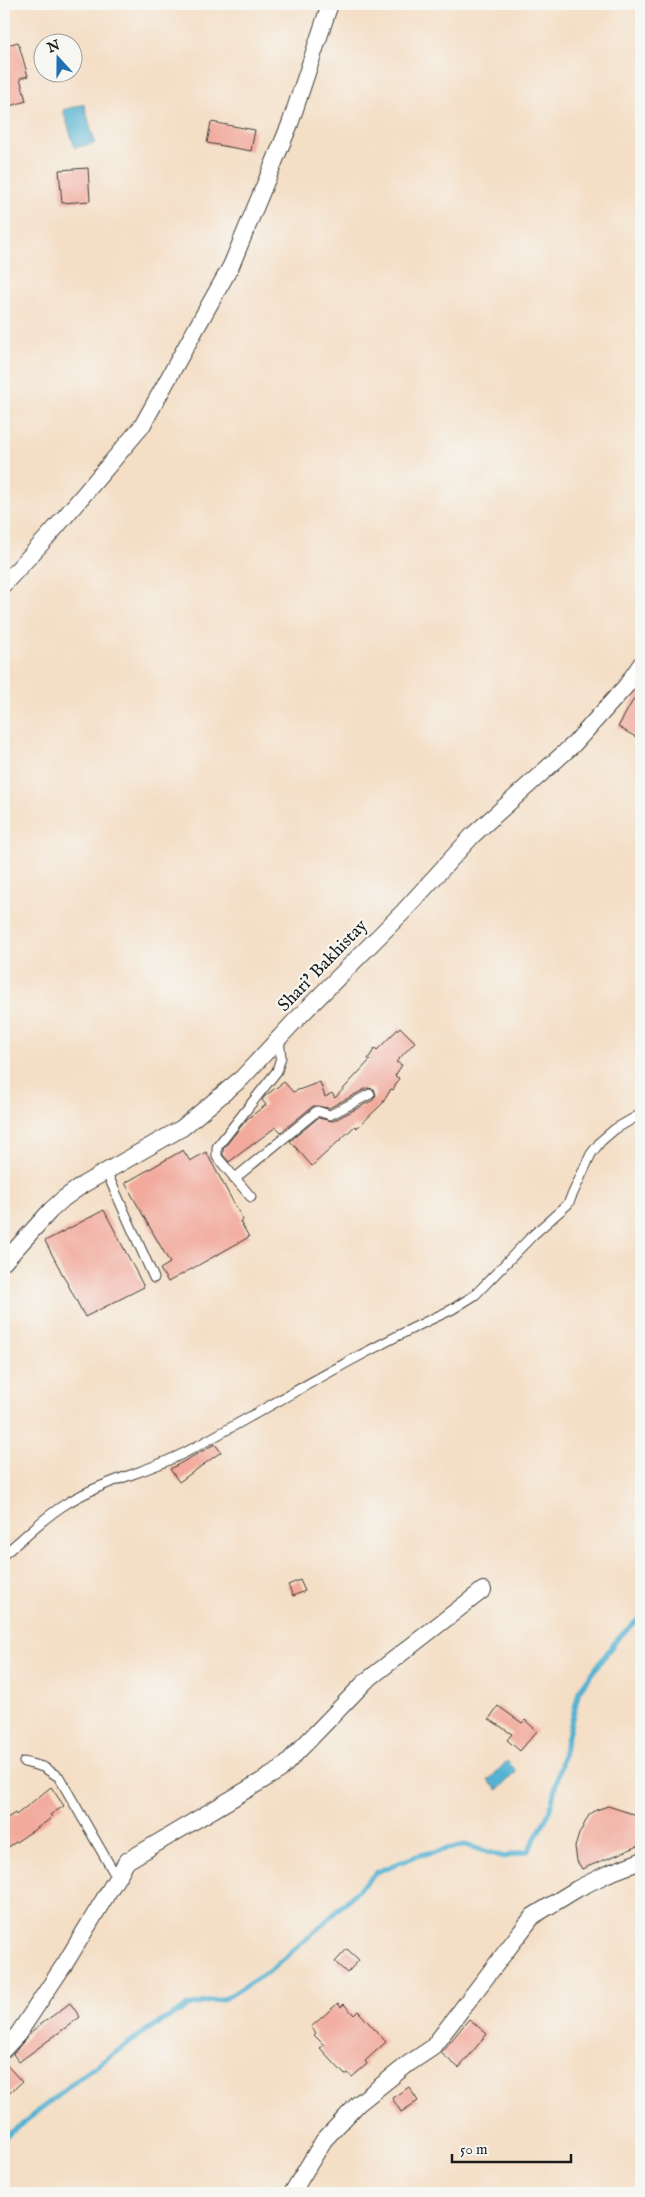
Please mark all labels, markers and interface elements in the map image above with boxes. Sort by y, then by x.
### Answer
north arrow [32,32,82,82]
text: N [44,36,63,58]
street label: Shari' Bakhistay [273,915,373,1017]
scale bar [452,2132,571,2164]
text: 50 m [460,2140,488,2159]

